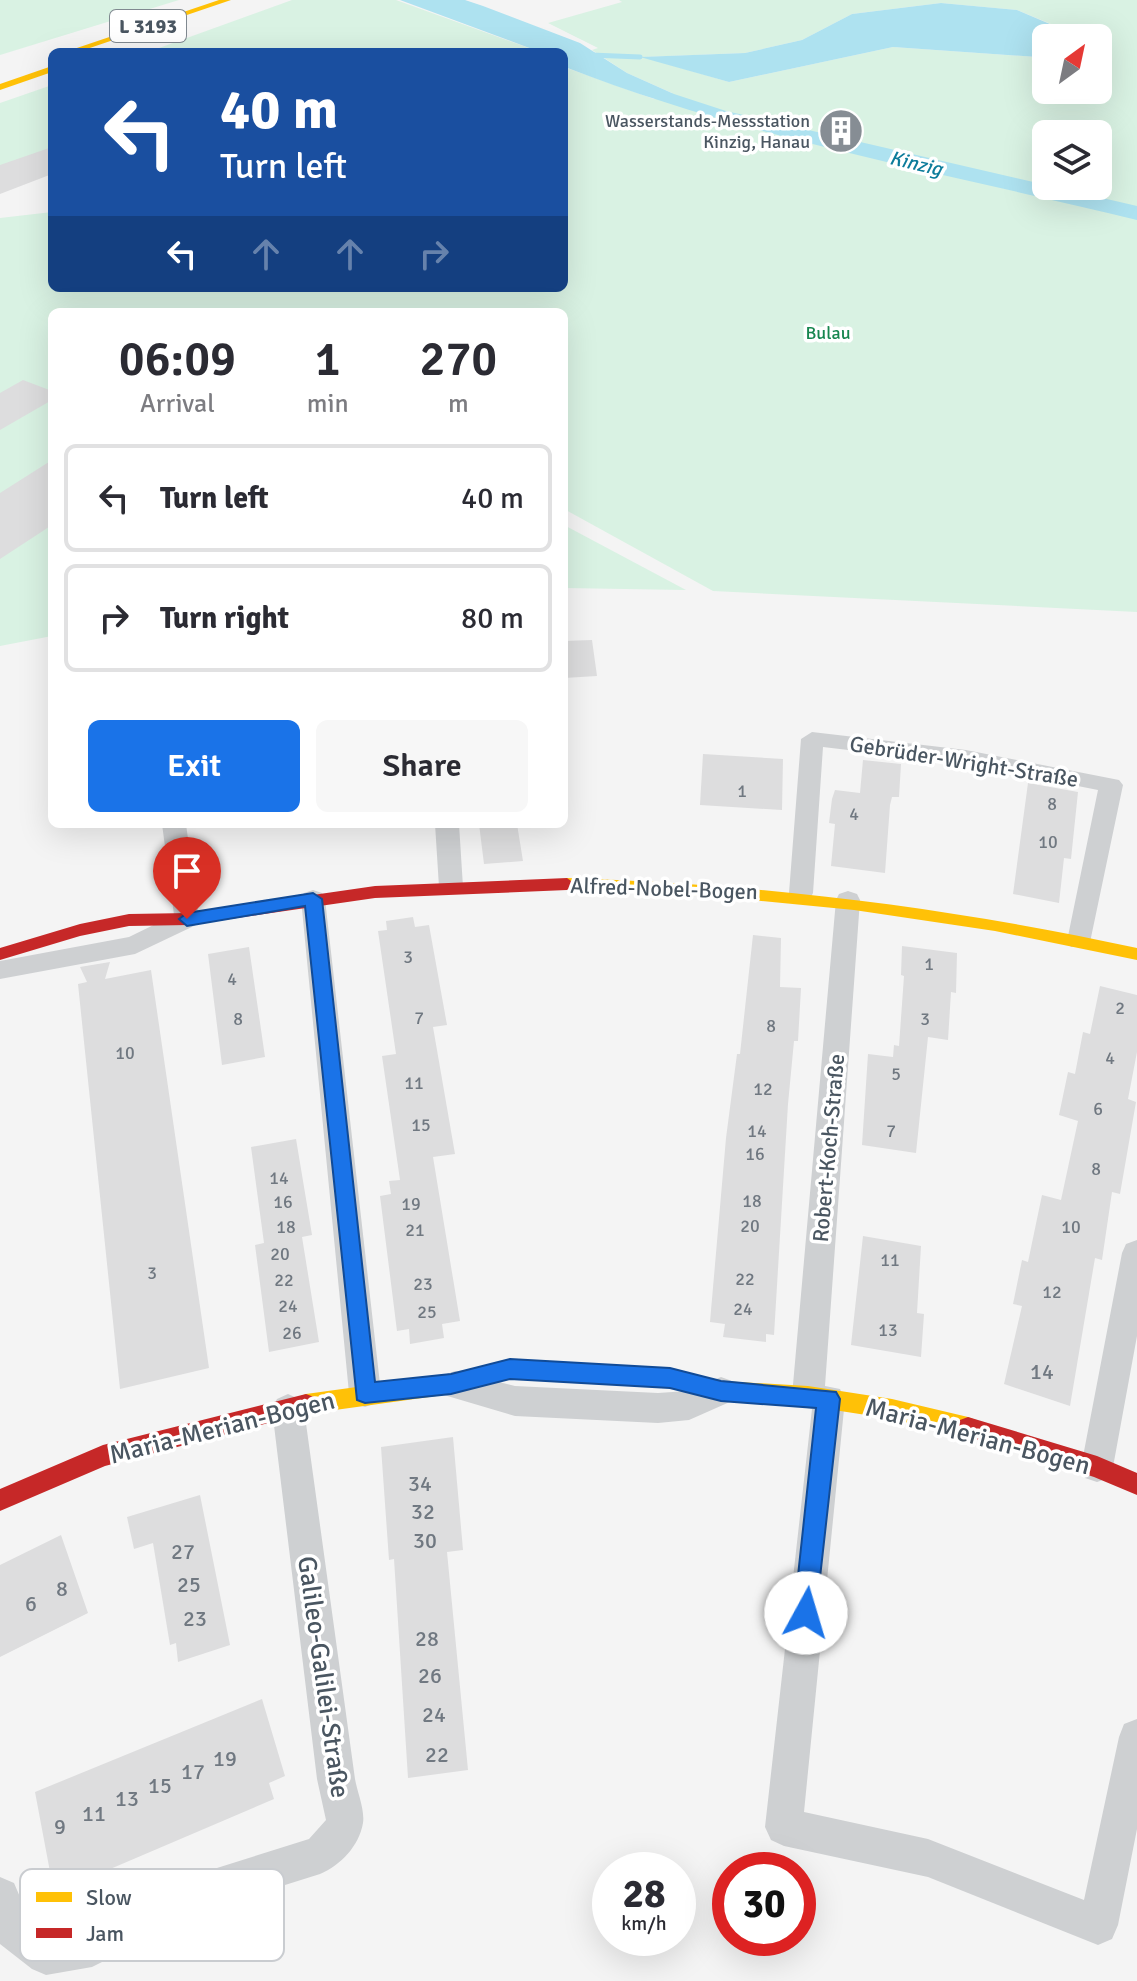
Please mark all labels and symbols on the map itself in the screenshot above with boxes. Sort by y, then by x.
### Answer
road number: L 3193 [110,10,186,42]
north arrow [1032,24,1112,104]
building icon: Wasserstands-Messstation Kinzig, Hanau [817,107,865,155]
place label: Wasserstands-Messstation Kinzig, Hanau [605,110,810,153]
water label: Kinzig [887,145,946,182]
park label: Bulau [805,322,851,344]
street label: Gebrüder-Wright-Straße [848,730,1080,793]
house number: 1 [737,780,747,802]
house number: 8 [1047,793,1057,815]
house number: 4 [849,803,859,825]
house number: 10 [1038,831,1058,853]
pin [153,837,221,919]
street label: Alfred-Nobel-Bogen [570,872,758,905]
house number: 3 [403,946,413,968]
house number: 1 [924,953,934,975]
house number: 4 [227,968,237,990]
house number: 2 [1115,997,1125,1019]
house number: 7 [414,1007,424,1029]
house number: 8 [233,1008,243,1030]
house number: 3 [920,1008,930,1030]
house number: 8 [766,1015,776,1037]
house number: 10 [115,1042,135,1064]
house number: 4 [1105,1047,1115,1069]
street label: Robert-Koch-Straße [807,1053,850,1243]
house number: 5 [891,1063,901,1085]
house number: 11 [404,1072,424,1094]
house number: 12 [753,1078,773,1100]
house number: 6 [1093,1098,1103,1120]
house number: 15 [411,1114,431,1136]
house number: 14 [747,1120,767,1142]
house number: 7 [886,1120,896,1142]
house number: 16 [745,1143,765,1165]
house number: 8 [1091,1158,1101,1180]
house number: 14 [269,1167,289,1189]
house number: 18 [742,1190,762,1212]
house number: 16 [273,1191,293,1213]
house number: 19 [401,1193,421,1215]
house number: 20 [740,1215,760,1237]
house number: 18 [276,1216,296,1238]
house number: 10 [1061,1216,1081,1238]
house number: 21 [405,1219,425,1241]
house number: 20 [270,1243,290,1265]
house number: 11 [880,1249,900,1271]
house number: 3 [147,1262,157,1284]
house number: 22 [735,1268,755,1290]
house number: 22 [274,1269,294,1291]
house number: 23 [413,1273,433,1295]
house number: 12 [1042,1281,1062,1303]
house number: 24 [278,1295,298,1317]
house number: 24 [733,1298,753,1320]
house number: 25 [417,1301,437,1323]
house number: 13 [878,1319,898,1341]
house number: 26 [282,1322,302,1344]
house number: 14 [1030,1358,1054,1385]
street label: Maria-Merian-Bogen [106,1384,338,1471]
street label: Maria-Merian-Bogen [862,1392,1094,1482]
house number: 34 [408,1470,432,1497]
house number: 32 [411,1498,435,1525]
house number: 30 [413,1527,437,1554]
house number: 27 [171,1538,195,1565]
street label: Galileo-Galilei-Straße [290,1554,356,1800]
house number: 25 [177,1571,201,1598]
position arrow [764,1571,848,1655]
house number: 8 [56,1575,68,1602]
house number: 6 [25,1590,37,1617]
house number: 23 [183,1605,207,1632]
house number: 28 [415,1625,439,1652]
house number: 26 [418,1662,442,1689]
house number: 24 [422,1701,446,1728]
house number: 22 [425,1741,449,1768]
house number: 19 [213,1745,237,1772]
house number: 17 [181,1758,205,1785]
house number: 15 [148,1772,172,1799]
house number: 13 [115,1785,139,1812]
house number: 11 [82,1800,106,1827]
house number: 9 [54,1813,66,1840]
speed limit sign: 30 [712,1852,816,1956]
legend [20,1869,284,1961]
text: Slow [86,1884,132,1911]
text: Jam [86,1920,124,1947]

